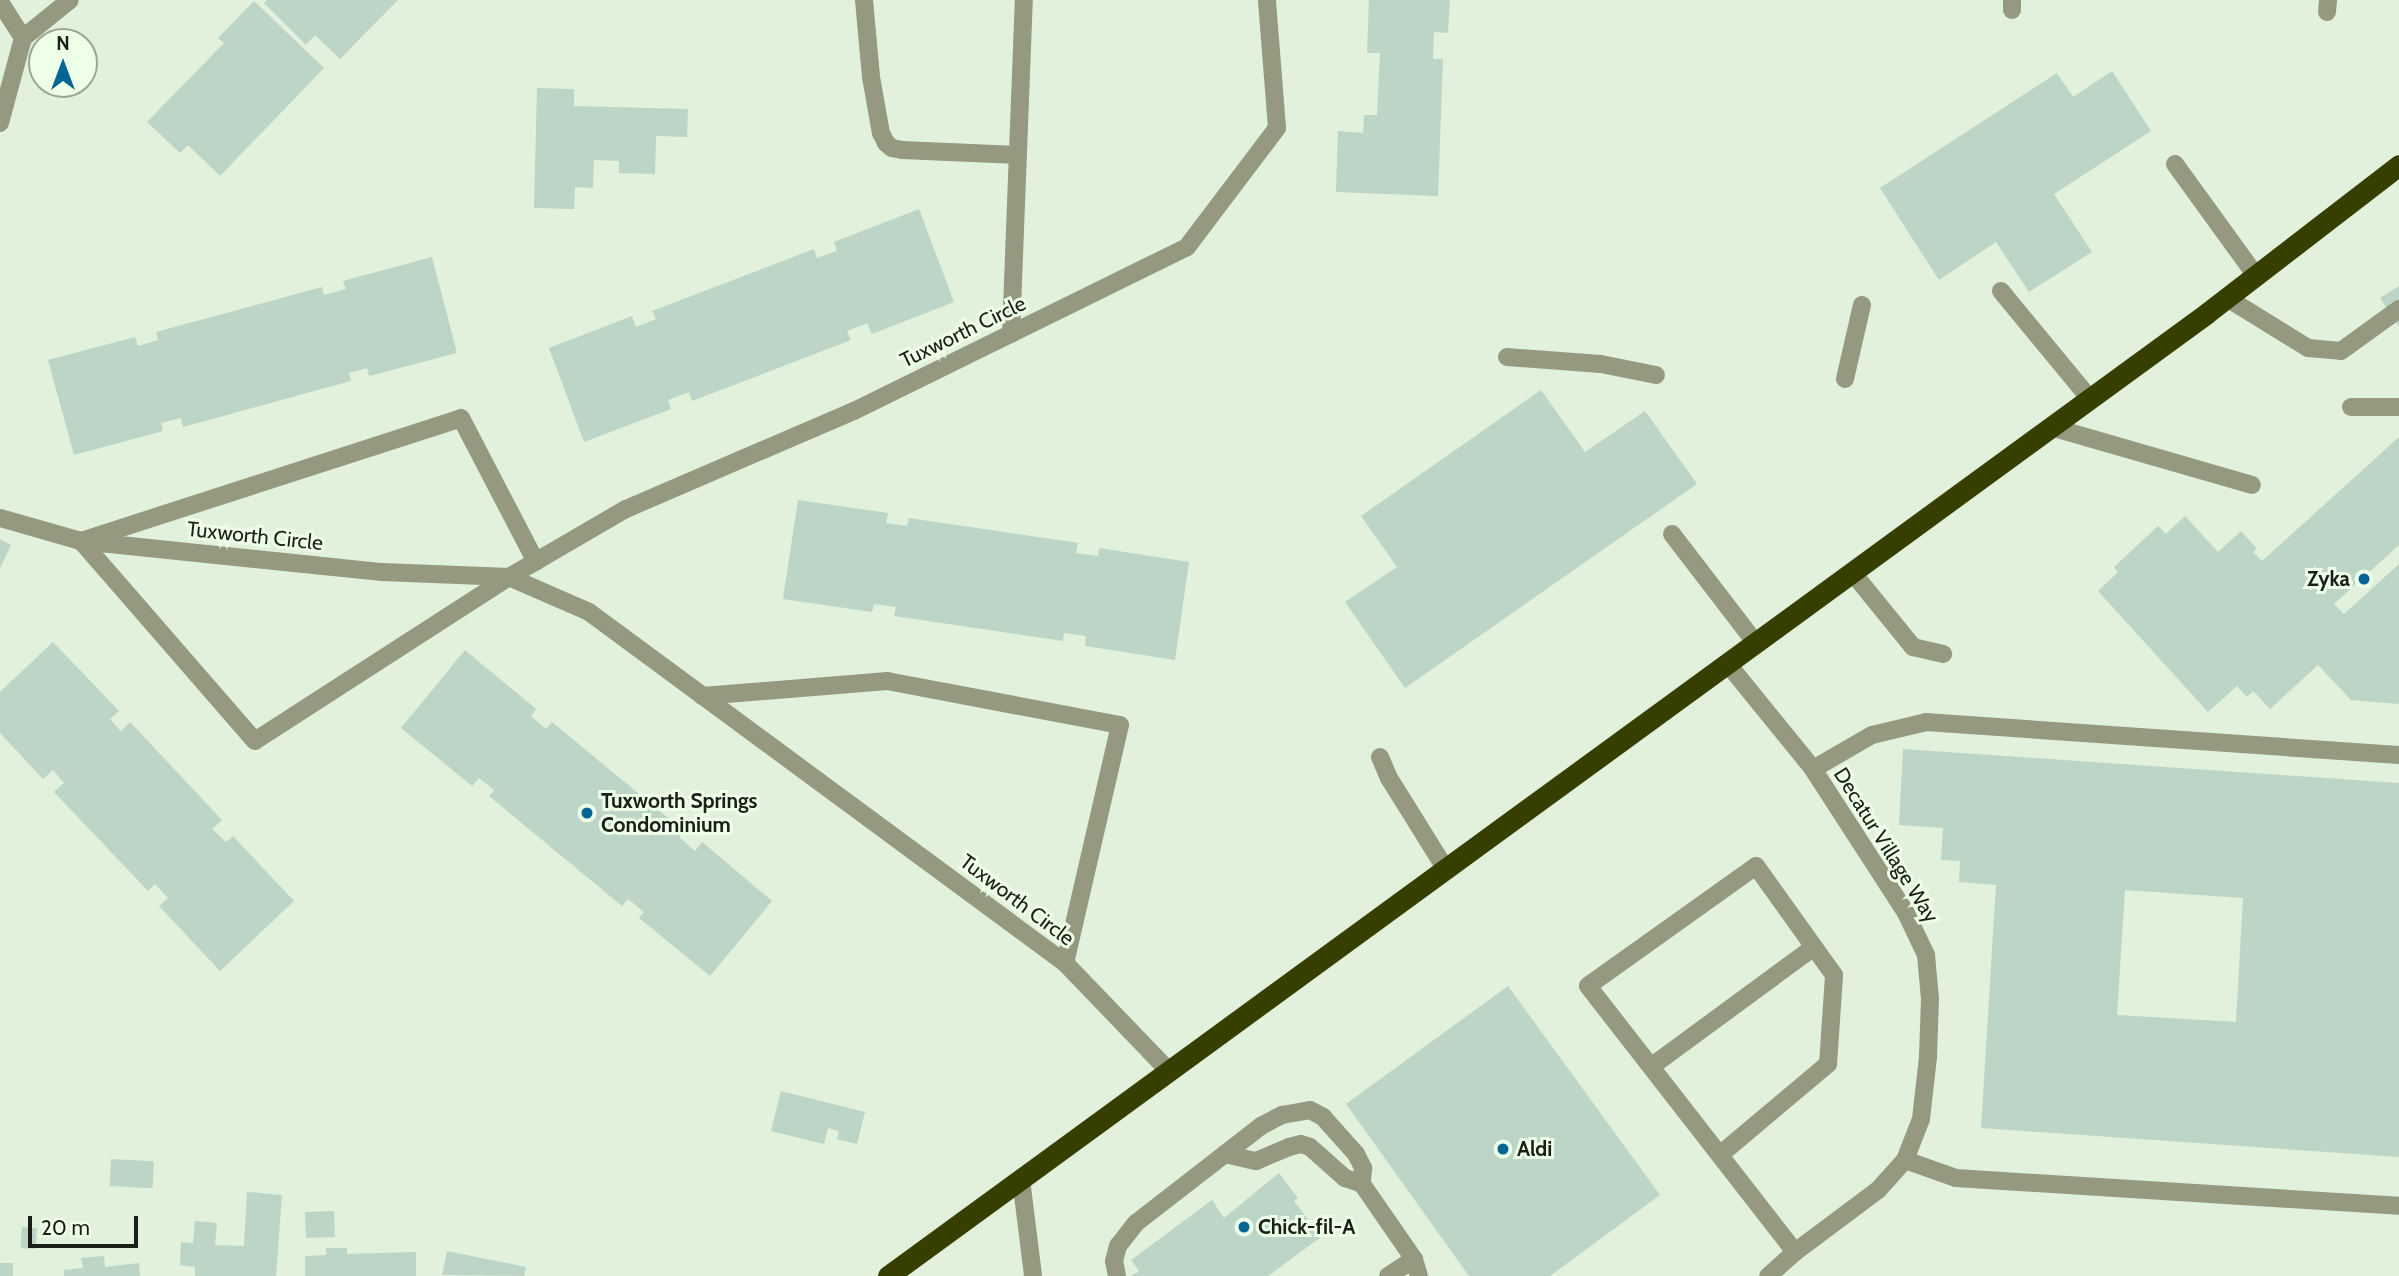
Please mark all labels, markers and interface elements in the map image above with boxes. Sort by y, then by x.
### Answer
north arrow [28,28,98,98]
text: N [56,32,70,55]
street label: Tuxworth Circle [896,291,1030,373]
street label: Tuxworth Circle [186,516,324,556]
place label: Zyka [2307,566,2350,592]
marker: Zyka [2356,571,2372,587]
street label: Decatur Village Way [1828,763,1944,927]
place label: Tuxworth Springs Condominium [601,788,757,838]
marker: Tuxworth Springs Condominium [579,805,595,821]
street label: Tuxworth Circle [955,849,1079,951]
place label: Aldi [1517,1136,1552,1162]
marker: Aldi [1495,1141,1511,1157]
scale bar [32,1202,142,1246]
place label: Chick-fil-A [1258,1214,1355,1240]
text: 20 m [41,1215,90,1240]
marker: Chick-fil-A [1236,1219,1252,1235]

